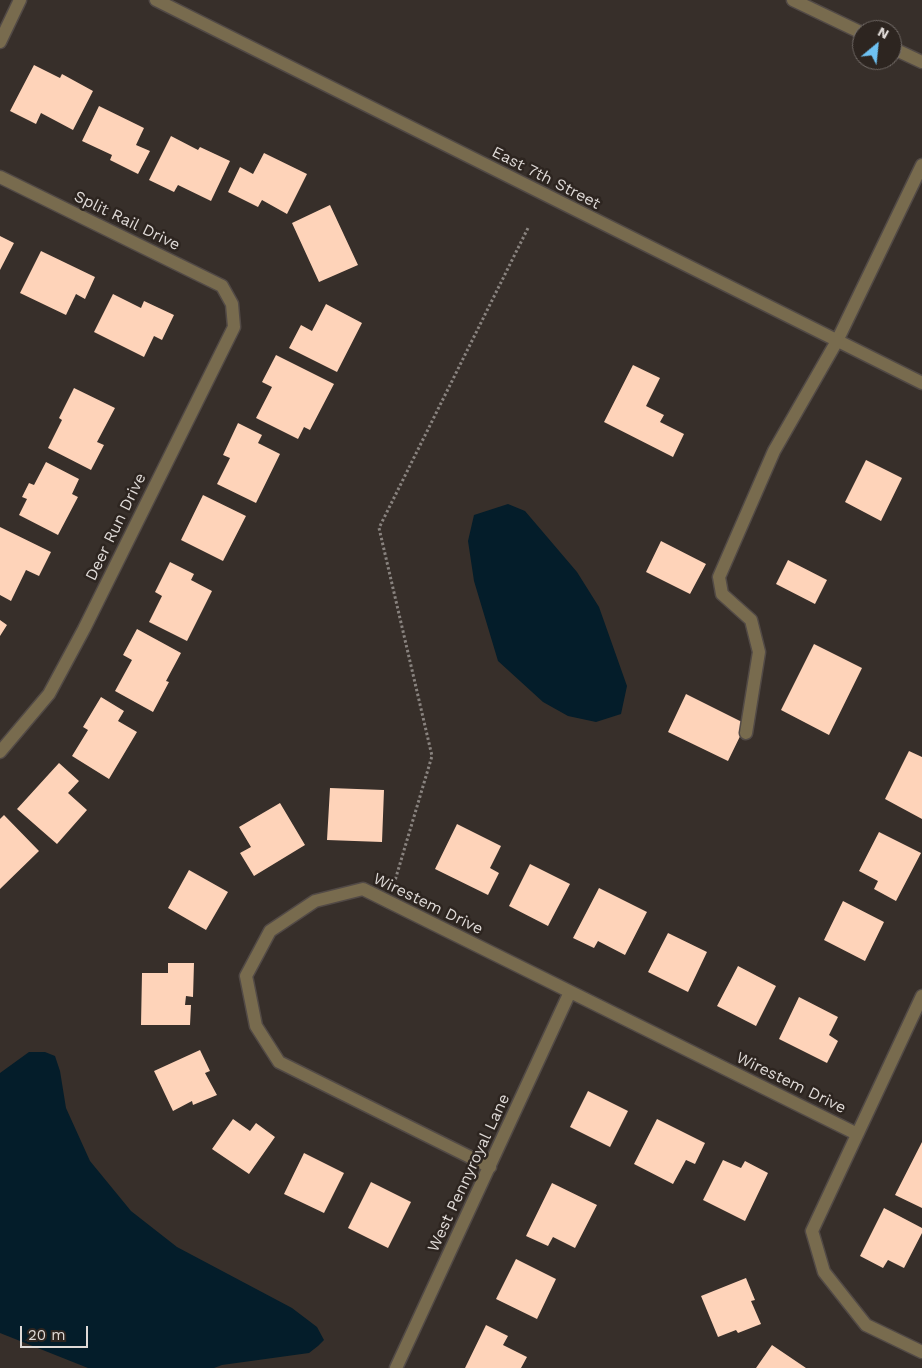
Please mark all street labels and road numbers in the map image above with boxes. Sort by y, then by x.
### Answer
street label: East 7th Street [489,142,603,214]
street label: Split Rail Drive [71,187,183,255]
street label: Deer Run Drive [82,470,150,584]
street label: Wirestem Drive [370,869,486,939]
street label: Wirestem Drive [733,1048,849,1118]
street label: West Pennyroyal Lane [424,1091,514,1255]

